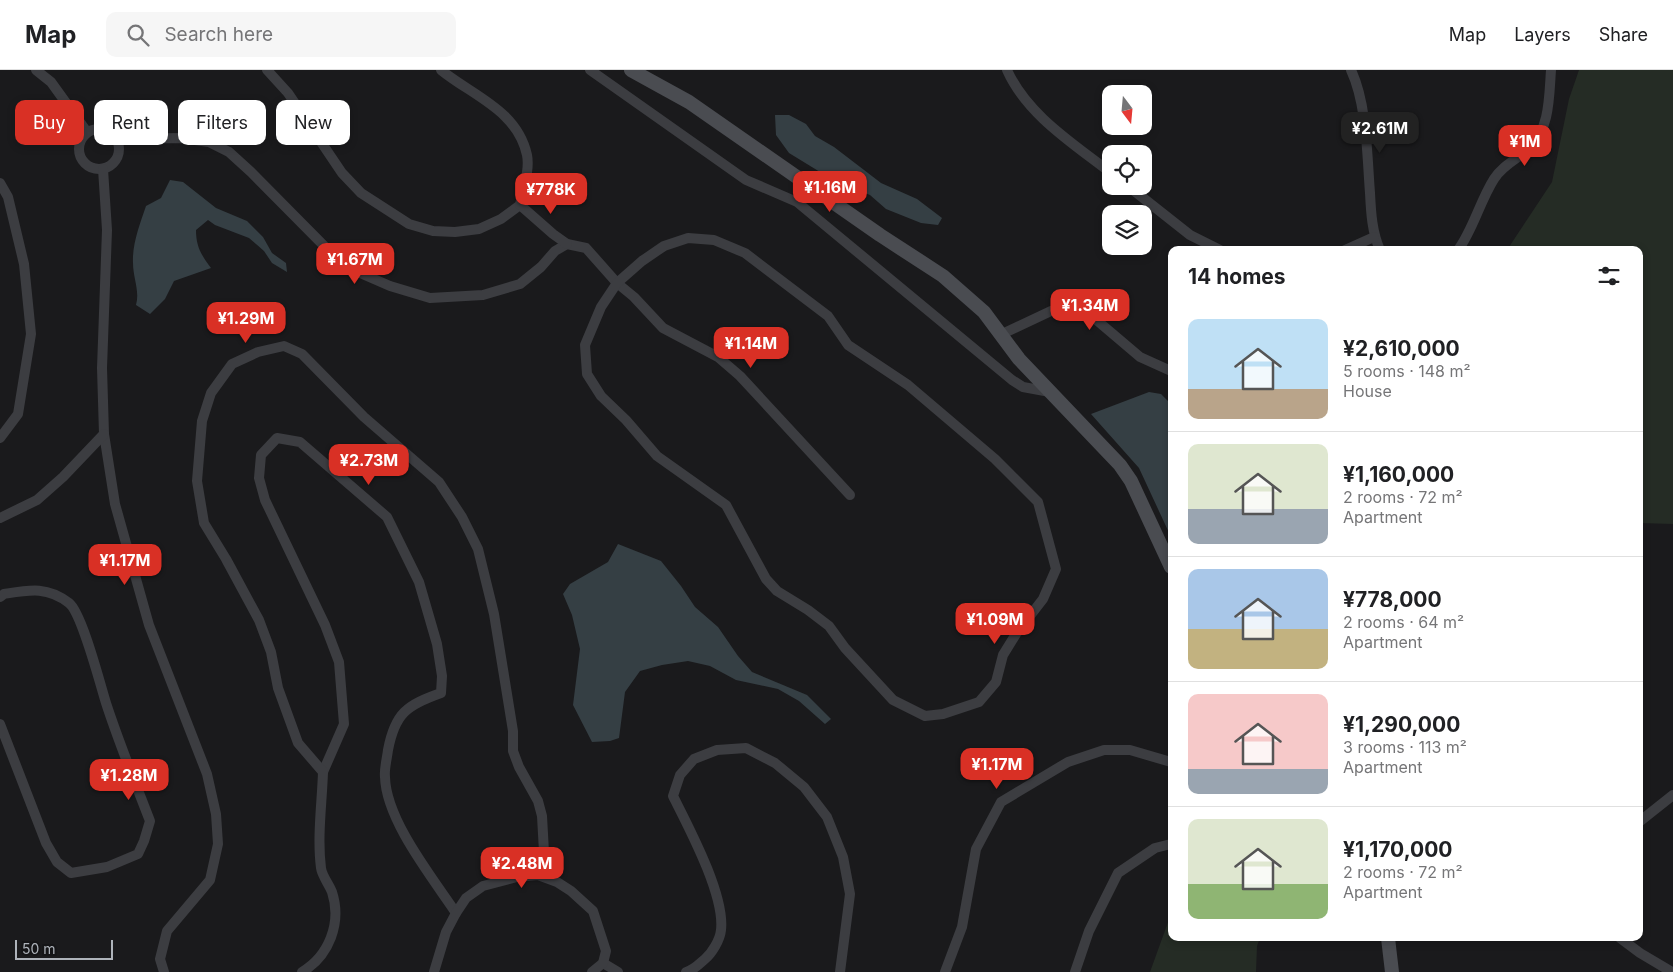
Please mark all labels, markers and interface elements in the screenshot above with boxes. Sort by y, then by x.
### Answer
search box [106,12,456,57]
text: Map [25,20,76,49]
icon: search [124,21,152,49]
text: Search here [164,23,273,46]
text: Map [1449,24,1486,45]
text: Layers [1514,24,1571,45]
text: Share [1599,24,1648,45]
north arrow [1102,85,1152,135]
map controls [1102,85,1152,255]
chip: Buy [15,100,84,145]
chip: Rent [94,100,168,145]
chip: Filters [178,100,266,145]
chip: New [276,100,350,145]
pin: ¥2.61M [1339,112,1421,154]
text: ¥2.61M [1352,118,1408,138]
pin: ¥1M [1501,124,1549,167]
text: ¥1M [1510,131,1540,151]
button: locate [1102,145,1152,195]
pin: ¥1.16M [789,170,871,213]
pin: ¥778K [516,172,586,215]
text: ¥1.16M [804,177,856,197]
text: ¥778K [526,179,576,199]
button: layers [1102,205,1152,255]
pin: ¥1.67M [314,242,396,285]
text: ¥1.67M [327,249,383,269]
icon: filters [1595,262,1623,290]
text: 14 homes [1188,264,1286,289]
pin: ¥1.34M [1049,288,1131,331]
text: ¥1.34M [1061,295,1119,315]
pin: ¥1.29M [205,302,287,344]
text: ¥1.29M [218,308,274,328]
pin: ¥1.14M [710,326,792,369]
text: ¥1.14M [725,333,777,353]
text: ¥2,610,000 [1343,336,1460,361]
icon: home [1228,339,1288,399]
text: 5 rooms · 148 m² [1343,361,1471,381]
text: House [1343,381,1392,401]
pin: ¥2.73M [328,444,410,486]
text: ¥2.73M [340,450,398,470]
text: ¥1,160,000 [1343,462,1454,487]
icon: home [1228,464,1288,524]
text: 2 rooms · 72 m² [1343,487,1463,507]
text: Apartment [1343,507,1423,527]
pin: ¥1.17M [84,544,166,586]
text: ¥1.17M [99,550,151,570]
text: ¥778,000 [1343,587,1442,612]
icon: home [1228,589,1288,649]
pin: ¥1.09M [954,602,1036,645]
text: ¥1.09M [967,609,1023,629]
text: 2 rooms · 64 m² [1343,612,1464,632]
text: Apartment [1343,632,1423,652]
text: ¥1,290,000 [1343,712,1460,737]
icon: home [1228,714,1288,774]
text: 3 rooms · 113 m² [1343,737,1467,757]
pin: ¥1.17M [956,748,1038,790]
text: ¥1.17M [971,754,1023,774]
text: Apartment [1343,757,1423,777]
pin: ¥1.28M [88,758,170,801]
text: ¥1.28M [101,765,157,785]
text: ¥1,170,000 [1343,837,1453,862]
icon: home [1228,839,1288,899]
pin: ¥2.48M [481,846,563,889]
text: ¥2.48M [492,853,552,873]
text: 2 rooms · 72 m² [1343,862,1463,882]
text: Apartment [1343,882,1423,902]
scale bar [15,937,112,960]
text: 50 m [22,940,56,957]

